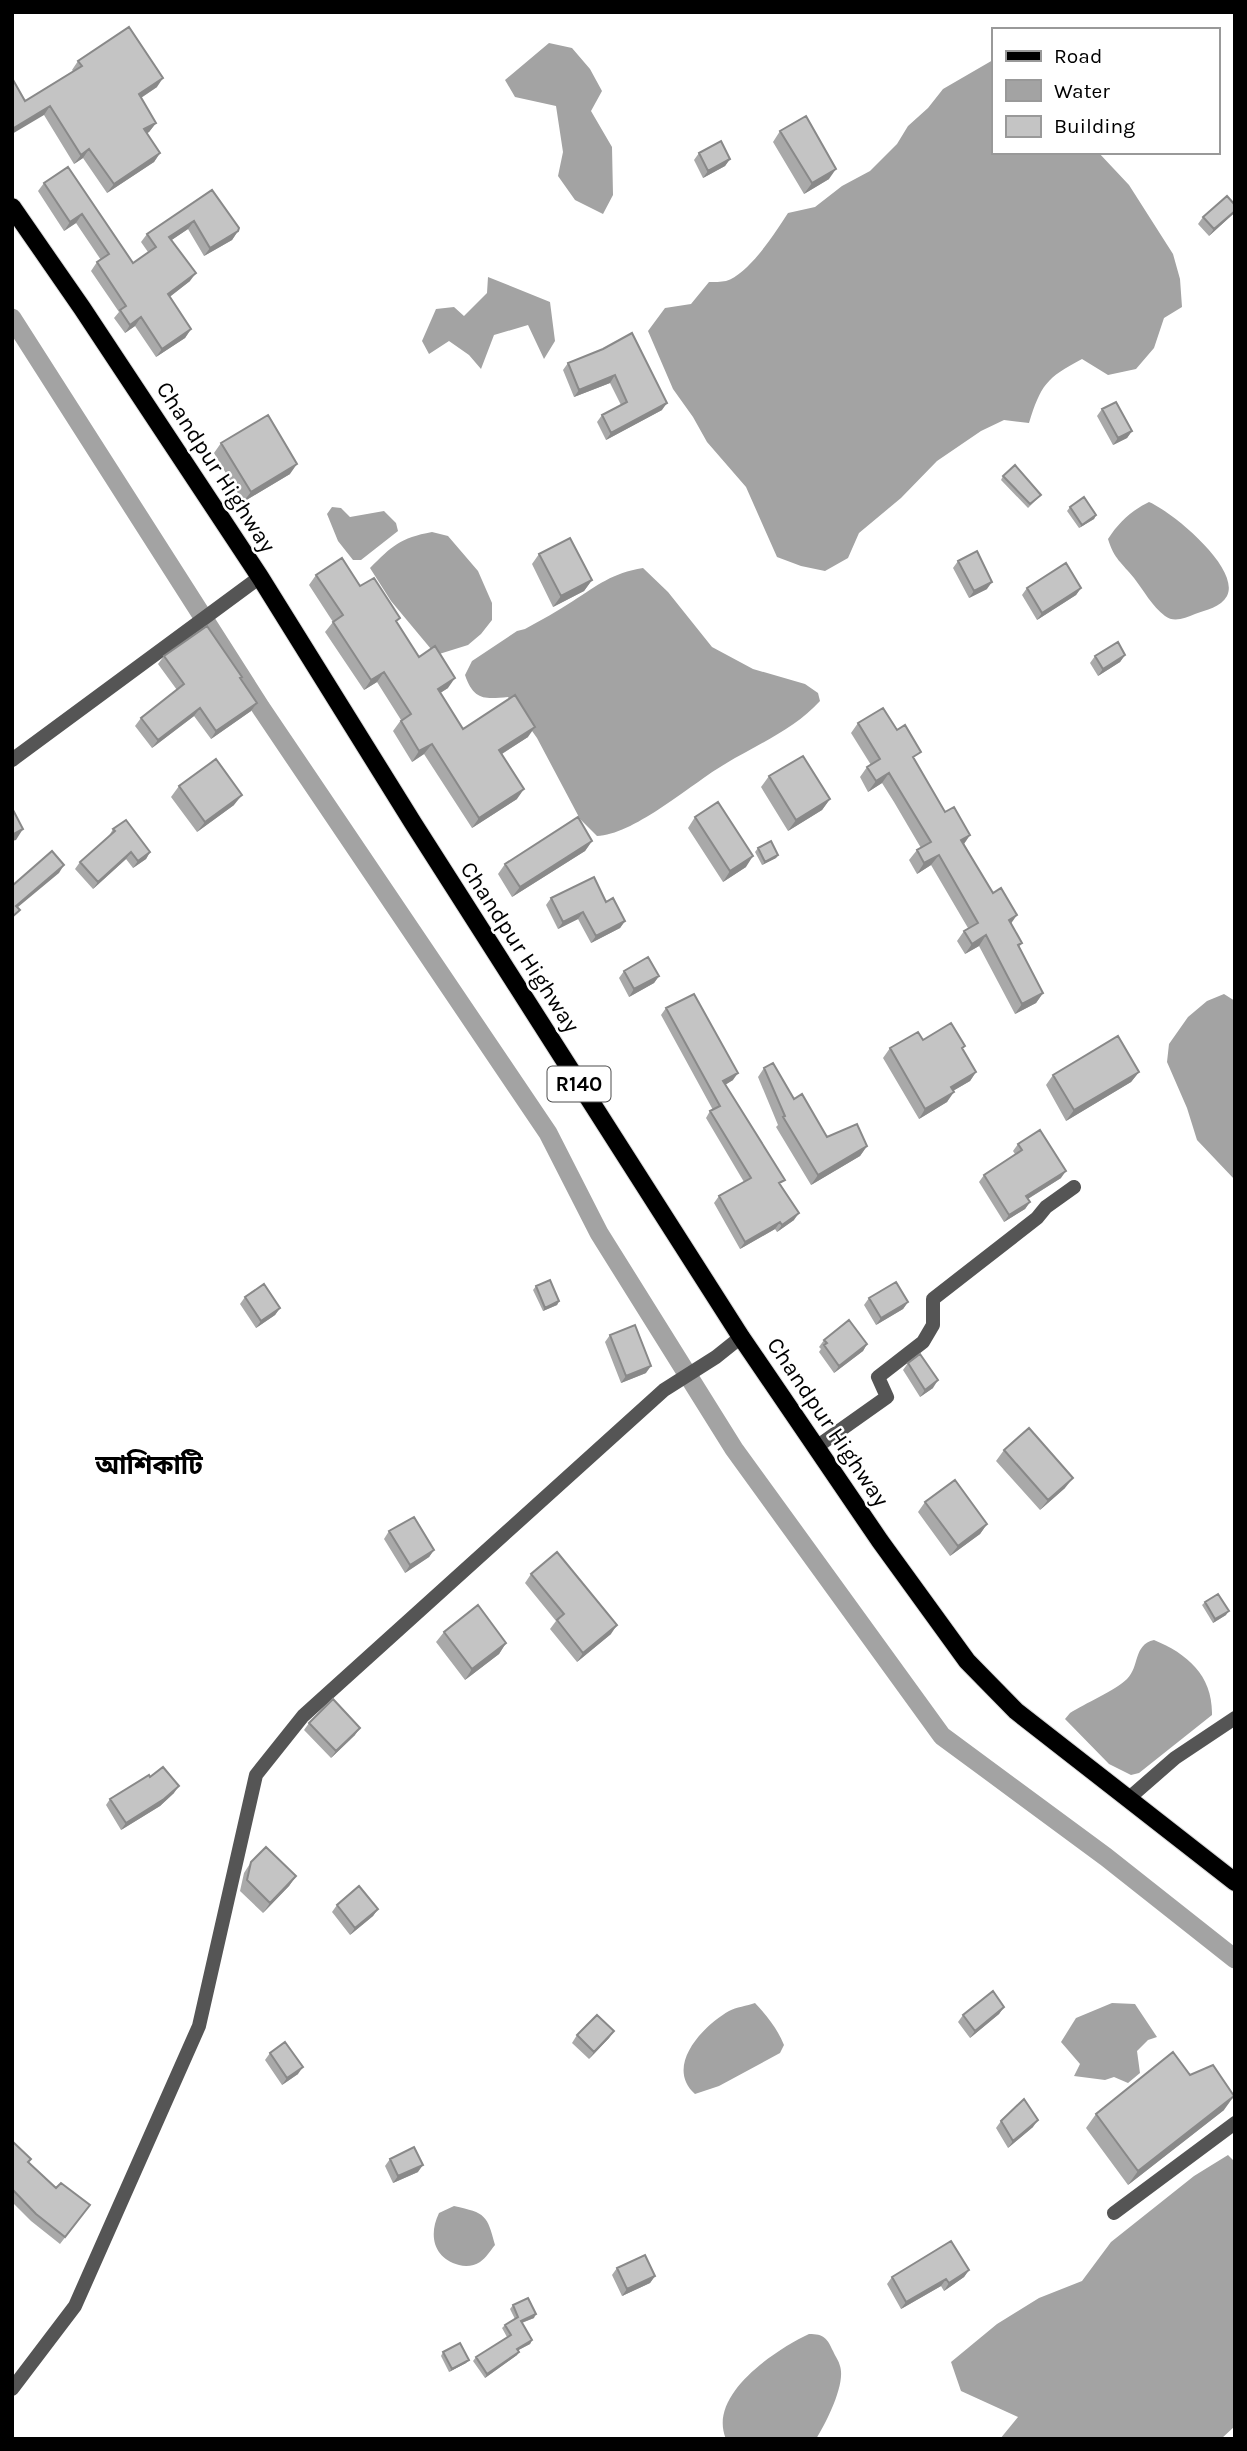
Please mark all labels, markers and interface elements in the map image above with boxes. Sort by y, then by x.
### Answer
legend [992,28,1219,154]
text: Road [1054,44,1102,68]
text: Water [1054,79,1110,103]
text: Building [1054,114,1135,138]
street label: Chandpur Highway [151,376,282,558]
street label: Chandpur Highway [455,856,586,1038]
road number: R140 [548,1066,610,1102]
street label: Chandpur Highway [761,1332,895,1512]
district label: আশিকাটি [94,1449,203,1481]

